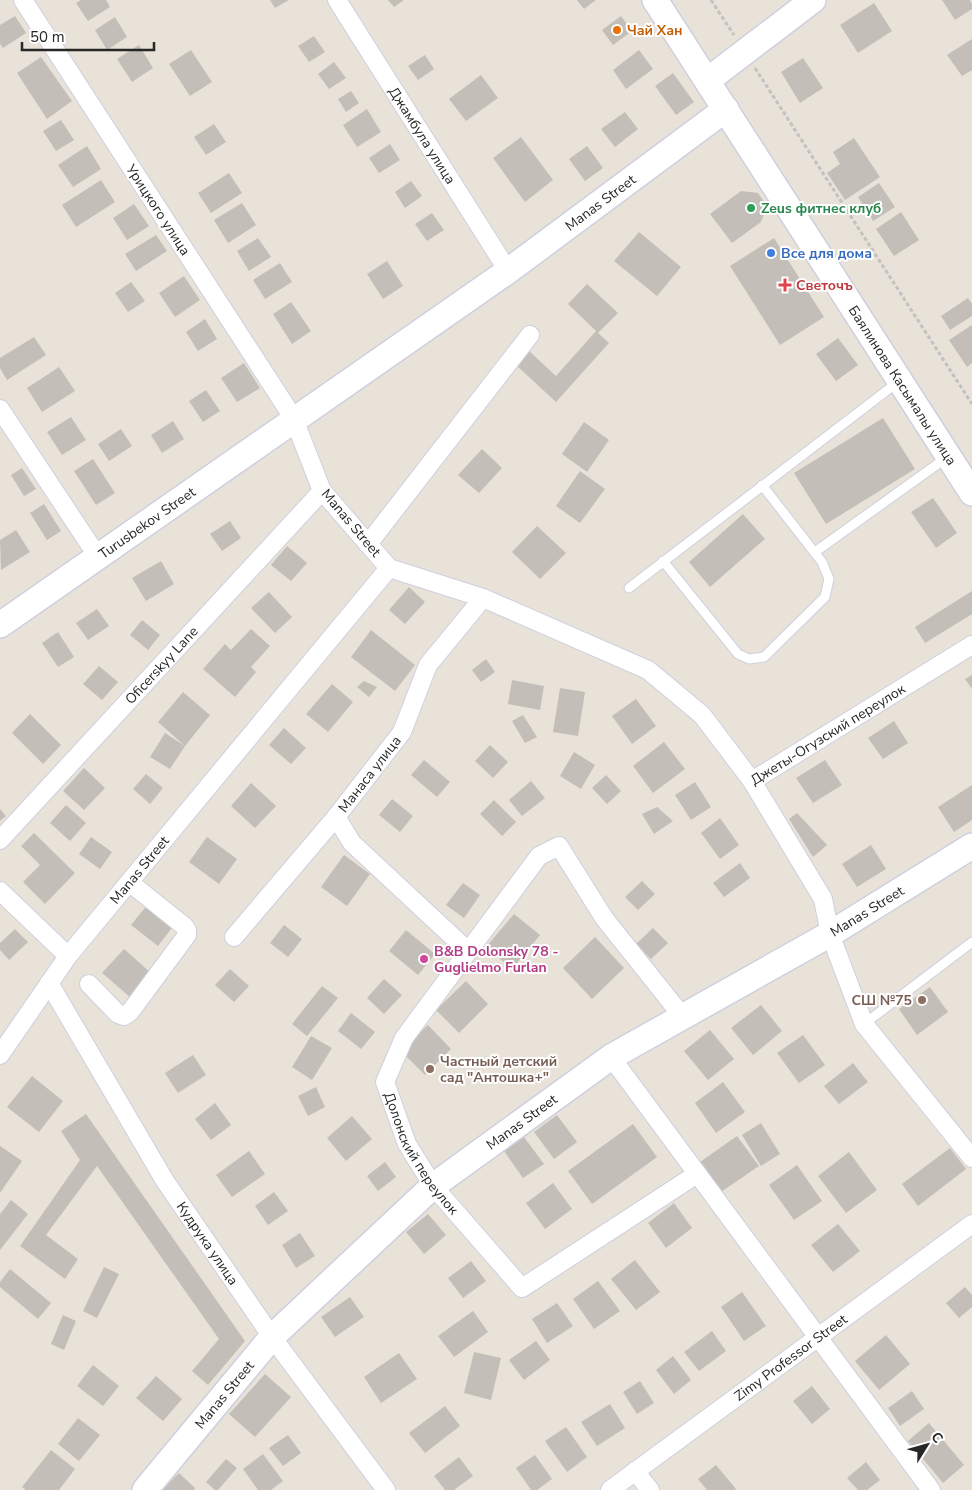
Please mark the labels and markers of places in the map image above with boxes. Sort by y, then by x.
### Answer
place label: Чай Хан [627,21,683,40]
marker: Чай Хан [611,24,623,36]
place label: Zeus фитнес клуб [761,199,881,218]
marker: Zeus фитнес клуб [745,202,757,214]
place label: Все для дома [781,244,872,263]
marker: Все для дома [765,247,777,259]
place label: Светочъ [796,276,853,295]
marker: Светочъ [778,278,792,292]
place label: B&B Dolonsky 78 - Guglielmo Furlan [434,942,558,977]
marker: B&B Dolonsky 78 - Guglielmo Furlan [418,953,430,965]
place label: СШ №75 [851,991,912,1010]
marker: СШ №75 [916,994,928,1006]
place label: Частный детский сад "Антошка+" [440,1052,557,1087]
marker: Частный детский сад "Антошка+" [424,1063,436,1075]

